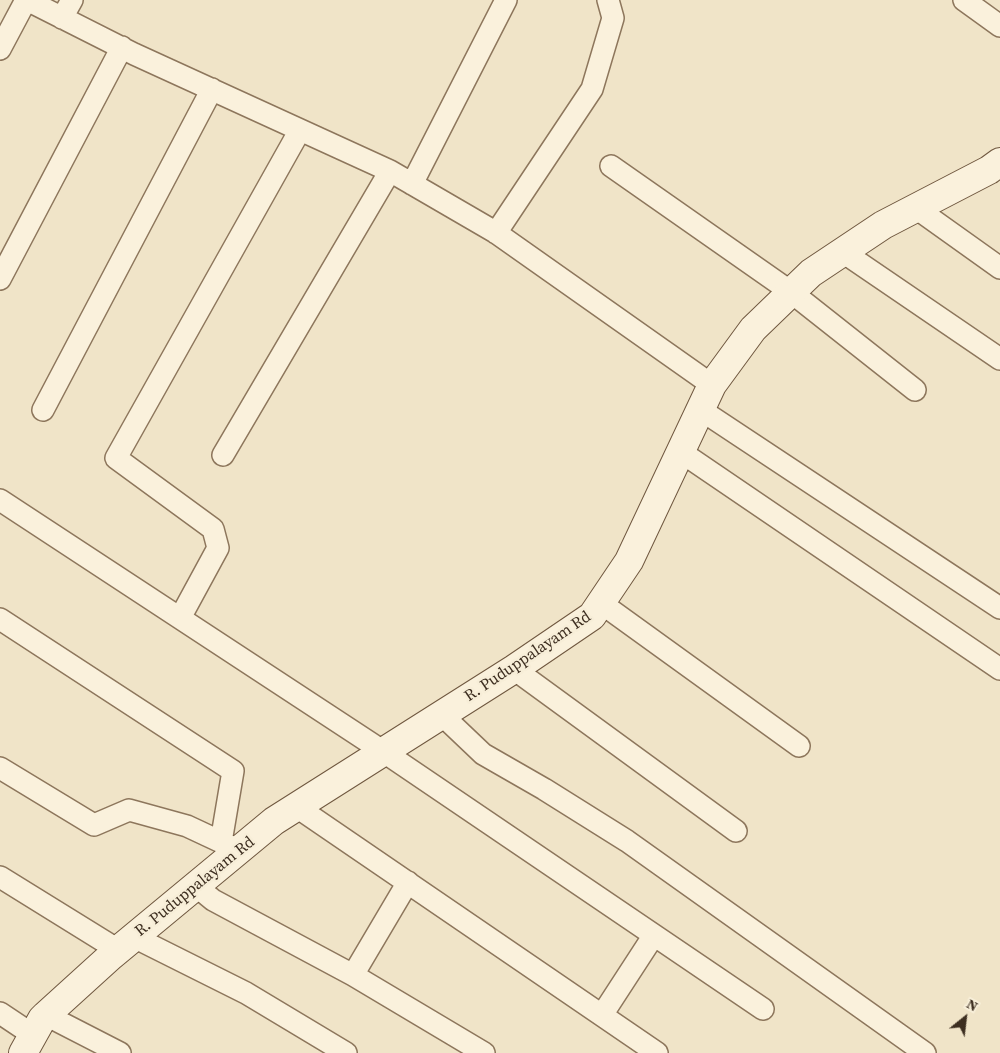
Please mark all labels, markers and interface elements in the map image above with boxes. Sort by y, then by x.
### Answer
street label: R. Puduppalayam Rd [461,608,595,706]
street label: R. Puduppalayam Rd [131,833,259,941]
north arrow [940,993,990,1043]
text: N [963,994,982,1016]

